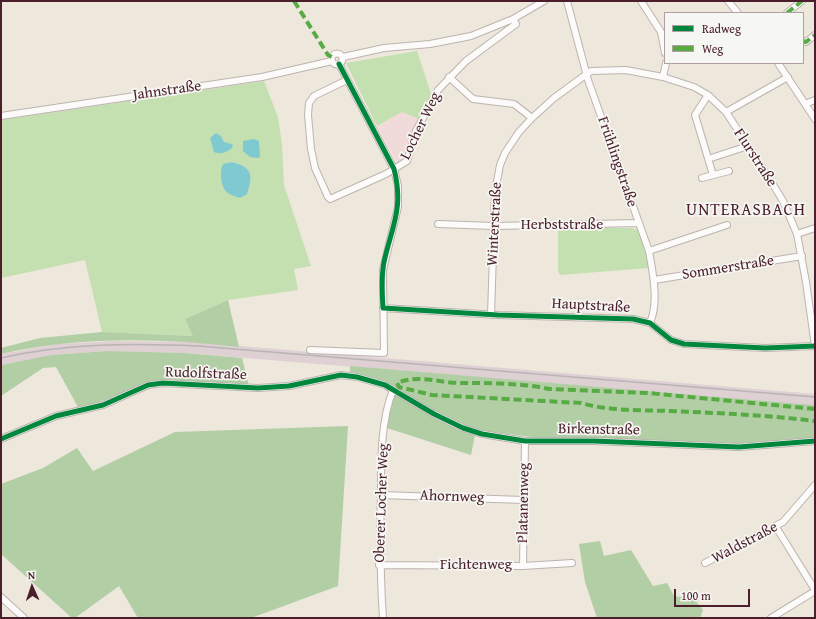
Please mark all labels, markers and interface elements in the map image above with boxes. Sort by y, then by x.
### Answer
legend [664,12,804,64]
text: Radweg [702,20,741,37]
text: Weg [702,40,723,57]
street label: Jahnstraße [132,77,202,105]
street label: Locher Weg [397,89,445,163]
street label: Frühlingstraße [593,114,641,210]
street label: Flurstraße [729,125,781,191]
street label: Winterstraße [484,182,506,266]
district label: UNTERASBACH [686,201,806,221]
street label: Herbststraße [521,216,603,234]
street label: Sommerstraße [681,252,775,284]
street label: Hauptstraße [551,295,631,317]
street label: Rudolfstraße [165,364,247,384]
street label: Birkenstraße [558,420,640,440]
street label: Oberer Locher Weg [371,443,393,563]
street label: Platanenweg [514,463,534,543]
street label: Ahornweg [419,487,485,507]
street label: Waldstraße [709,518,781,568]
street label: Fichtenweg [440,556,512,574]
north arrow [12,567,52,607]
text: N [27,567,35,583]
scale bar [676,581,752,607]
text: 100 m [681,587,711,604]

